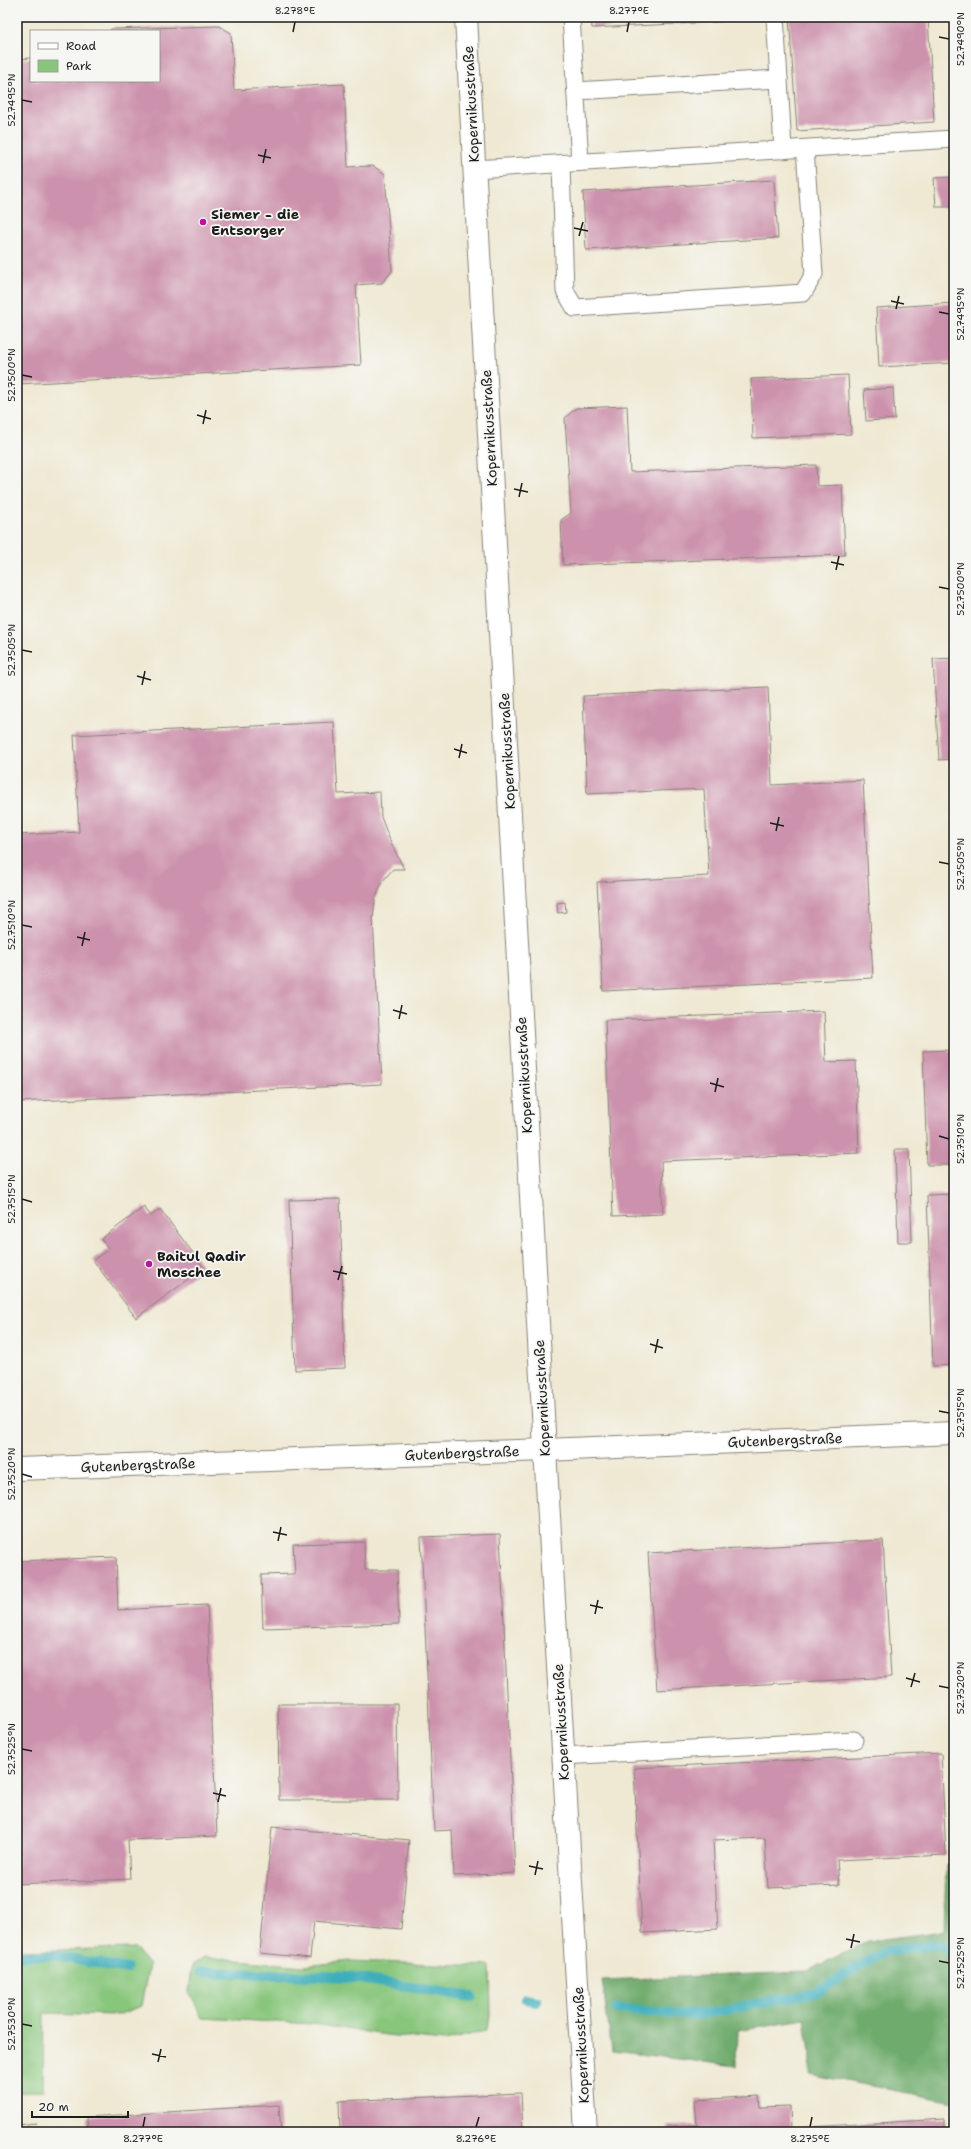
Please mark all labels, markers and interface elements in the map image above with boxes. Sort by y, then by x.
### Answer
text: 8.278°E [275,4,315,17]
text: 8.277°E [609,4,649,17]
text: 52.7490°N [954,12,967,66]
legend [30,30,160,82]
text: Road [66,38,97,54]
street label: Kopernikusstraße [459,45,483,163]
text: Park [66,58,92,74]
text: 52.7495°N [5,74,18,126]
place label: Siemer - die Entsorger [211,205,299,239]
marker: Siemer - die Entsorger [198,217,208,227]
text: 52.7495°N [954,288,967,340]
text: 52.7500°N [5,348,18,402]
street label: Kopernikusstraße [477,369,501,487]
text: 52.7500°N [954,562,967,616]
text: 52.7505°N [5,624,18,676]
street label: Kopernikusstraße [495,692,519,810]
text: 52.7505°N [954,838,967,890]
text: 52.7510°N [5,900,18,950]
street label: Kopernikusstraße [512,1016,536,1134]
text: 52.7510°N [954,1114,967,1164]
text: 52.7515°N [5,1174,18,1224]
place label: Baitul Qadir Moschee [157,1247,247,1281]
marker: Baitul Qadir Moschee [144,1259,154,1269]
street label: Kopernikusstraße [530,1339,554,1457]
text: 52.7515°N [954,1388,967,1438]
street label: Gutenbergstraße [727,1429,843,1451]
street label: Gutenbergstraße [404,1442,520,1464]
text: 52.7520°N [5,1448,18,1500]
street label: Gutenbergstraße [80,1454,196,1476]
text: 52.7520°N [954,1662,967,1714]
street label: Kopernikusstraße [549,1663,573,1781]
text: 52.7525°N [5,1723,18,1775]
text: 52.7525°N [954,1937,967,1989]
street label: Kopernikusstraße [569,1986,593,2104]
text: 52.7530°N [5,1998,18,2050]
scale bar [32,2093,128,2119]
text: 20 m [38,2099,69,2115]
text: 8.277°E [123,2132,163,2145]
text: 8.276°E [456,2132,496,2145]
text: 8.275°E [790,2132,830,2145]

